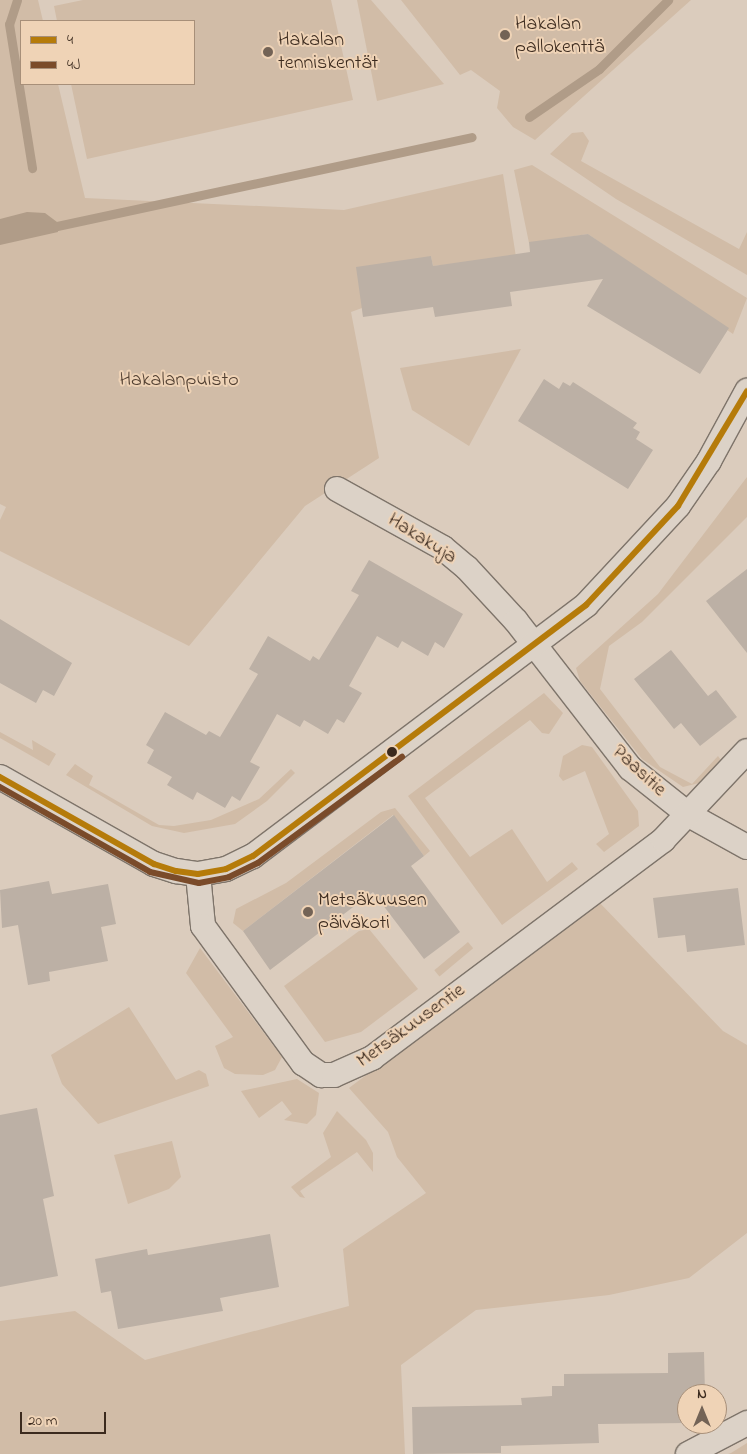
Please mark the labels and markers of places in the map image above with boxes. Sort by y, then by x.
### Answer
place label: Hakalan pallokenttä [515,12,604,59]
place label: Hakalan tenniskentät [278,29,378,76]
marker: Hakalan pallokenttä [499,29,511,41]
marker: Hakalan tenniskentät [262,46,274,58]
unlabelled marker [387,747,397,757]
place label: Metsäkuusen päiväkoti [318,888,427,935]
marker: Metsäkuusen päiväkoti [302,906,314,918]

